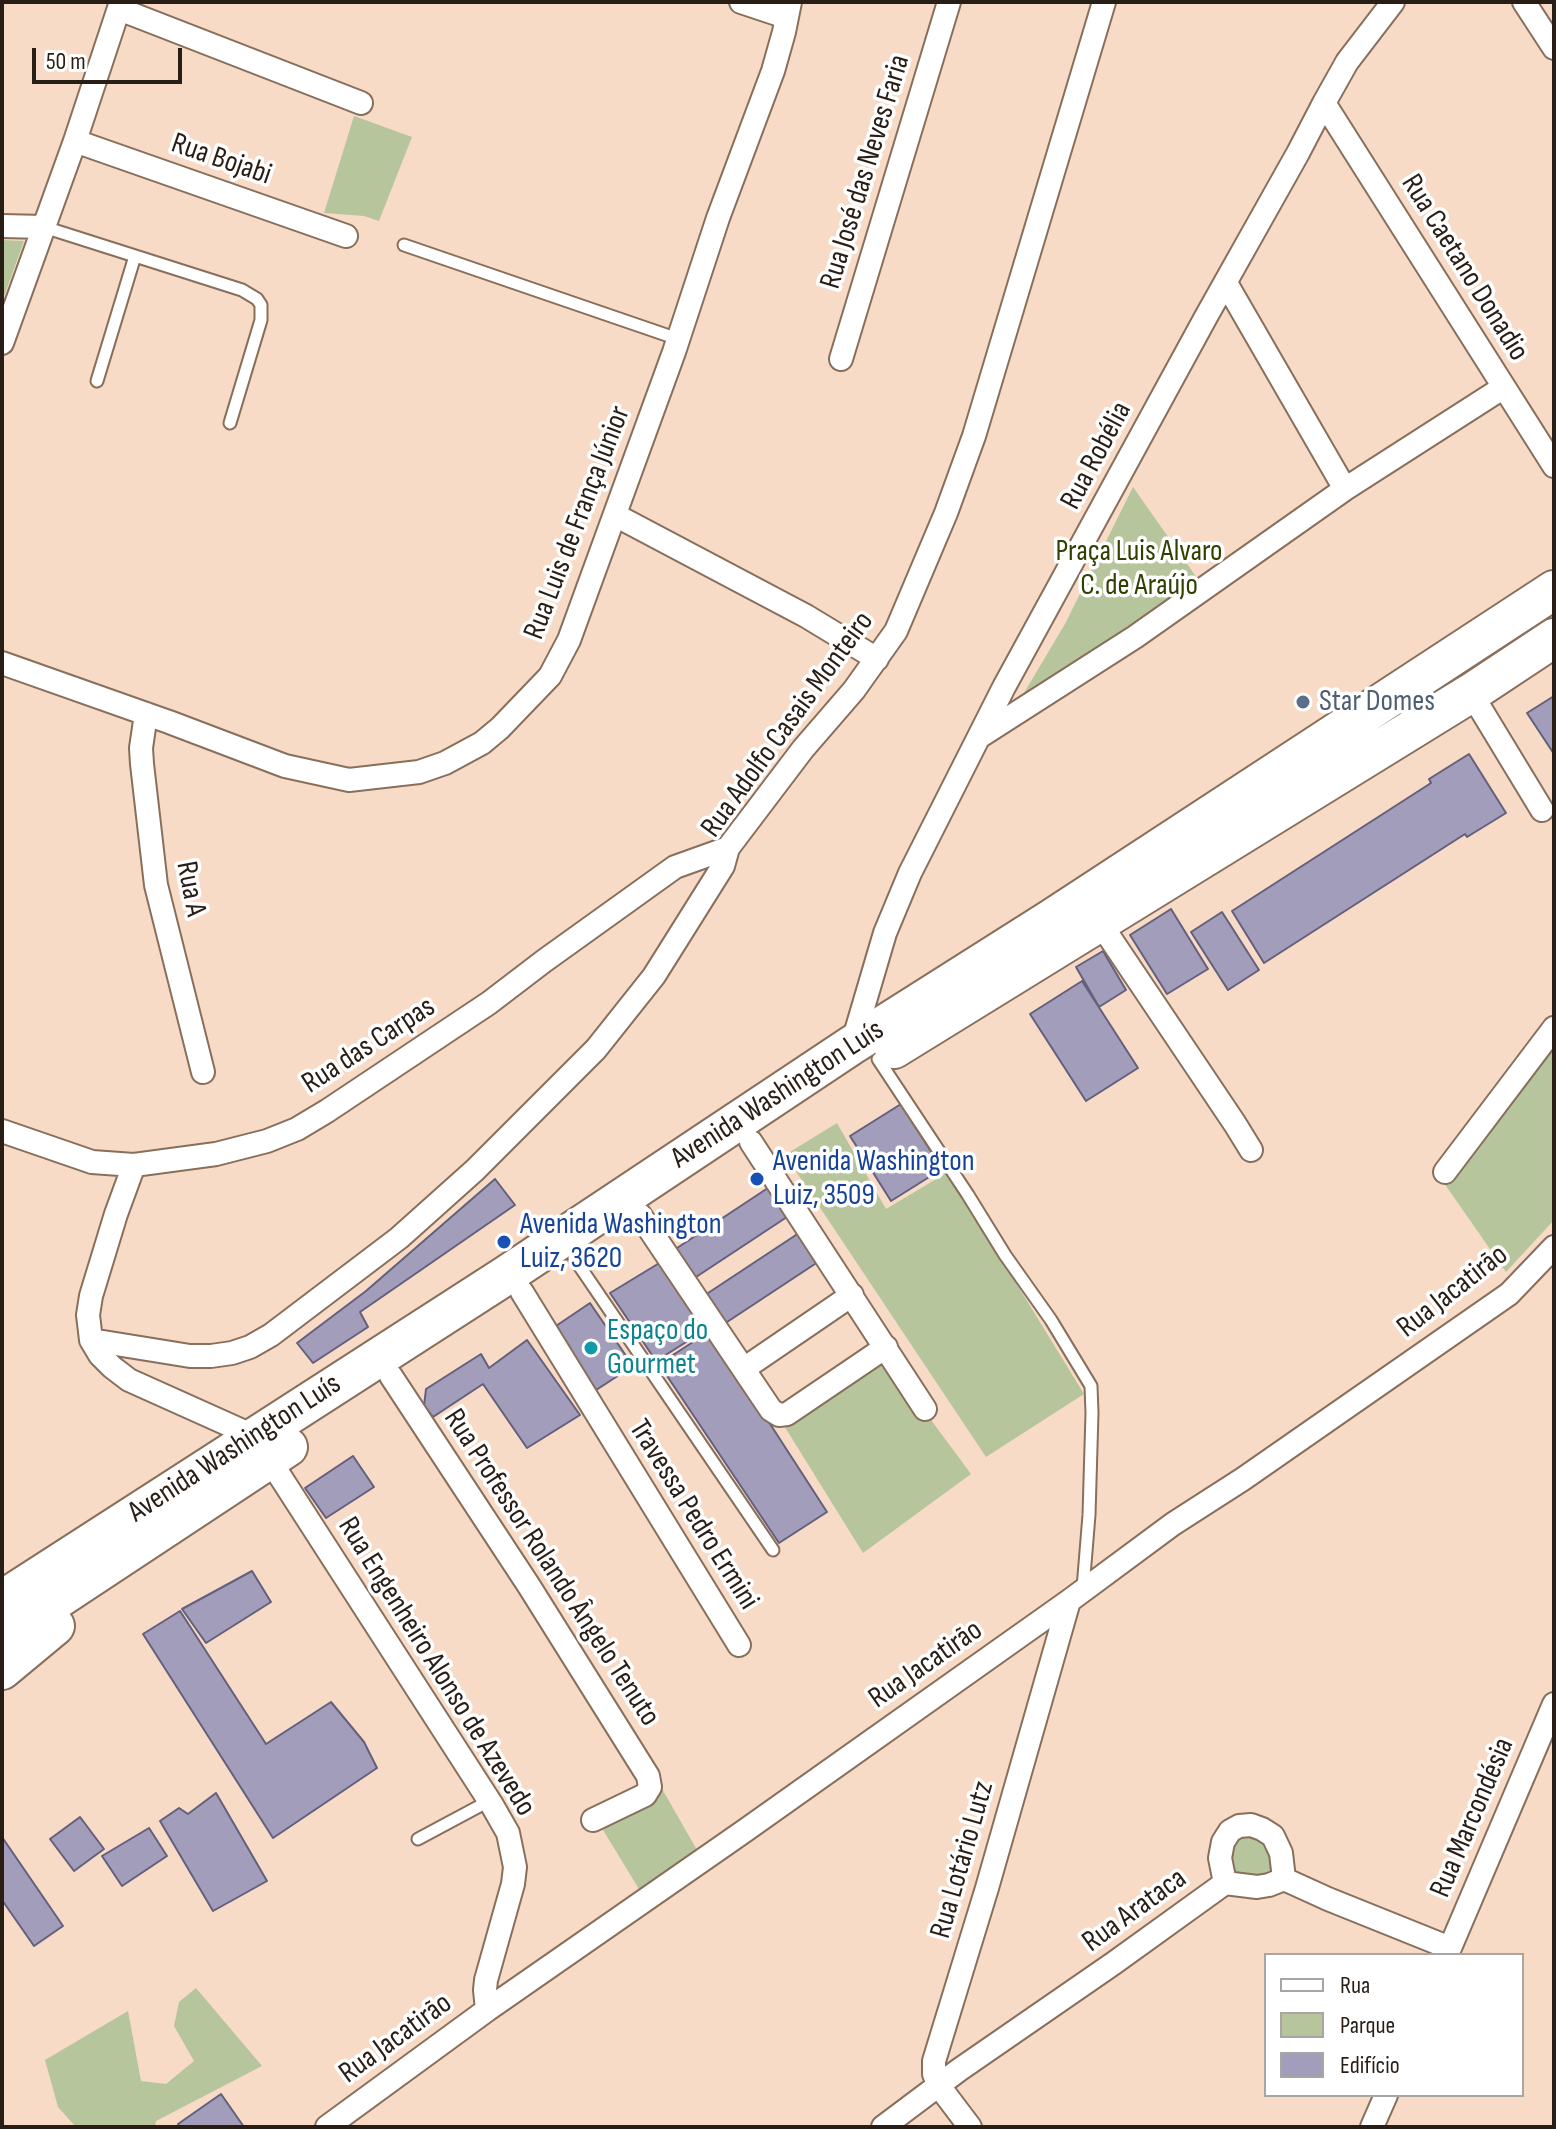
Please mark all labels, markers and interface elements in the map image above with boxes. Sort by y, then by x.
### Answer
scale bar [36,32,186,82]
text: 50 m [46,47,86,76]
street label: Rua José das Neves Faria [813,51,919,293]
street label: Rua Bojabi [166,126,276,194]
street label: Rua Caetano Donadio [1392,168,1536,368]
street label: Rua Robélia [1054,396,1140,516]
street label: Rua Luis de França Júnior [517,401,639,645]
park label: Praça Luis Alvaro C. de Araújo [1055,534,1223,604]
street label: Rua Adolfo Casais Monteiro [694,605,882,845]
place label: Star Domes [1319,684,1435,720]
marker: Star Domes [1294,693,1312,711]
street label: Rua A [167,858,213,920]
street label: Rua das Carpas [296,990,442,1102]
street label: Avenida Washington Luís [665,1013,891,1177]
place label: Avenida Washington Luiz, 3509 [773,1144,975,1214]
marker: Avenida Washington Luiz, 3509 [748,1170,766,1188]
place label: Avenida Washington Luiz, 3620 [520,1207,722,1278]
marker: Avenida Washington Luiz, 3620 [495,1233,513,1251]
street label: Rua Jacatirão [1391,1238,1515,1346]
place label: Espaço do Gourmet [607,1313,708,1384]
marker: Espaço do Gourmet [582,1339,600,1357]
street label: Avenida Washington Luís [122,1367,348,1531]
street label: Rua Professor Rolando Ângelo Tenuto [435,1403,667,1733]
street label: Travessa Pedro Ermini [620,1413,766,1617]
street label: Rua Engenheiro Alonso de Azevedo [329,1511,543,1823]
street label: Rua Jacatirão [862,1613,990,1717]
street label: Rua Marcondésia [1423,1733,1523,1903]
street label: Rua Lotário Lutz [923,1777,1003,1943]
street label: Rua Arataca [1076,1861,1194,1961]
legend [1264,1953,1524,2097]
text: Rua [1340,1971,1370,2000]
street label: Rua Jacatirão [333,1986,459,2092]
text: Parque [1340,2011,1395,2040]
text: Edifício [1340,2051,1400,2080]

